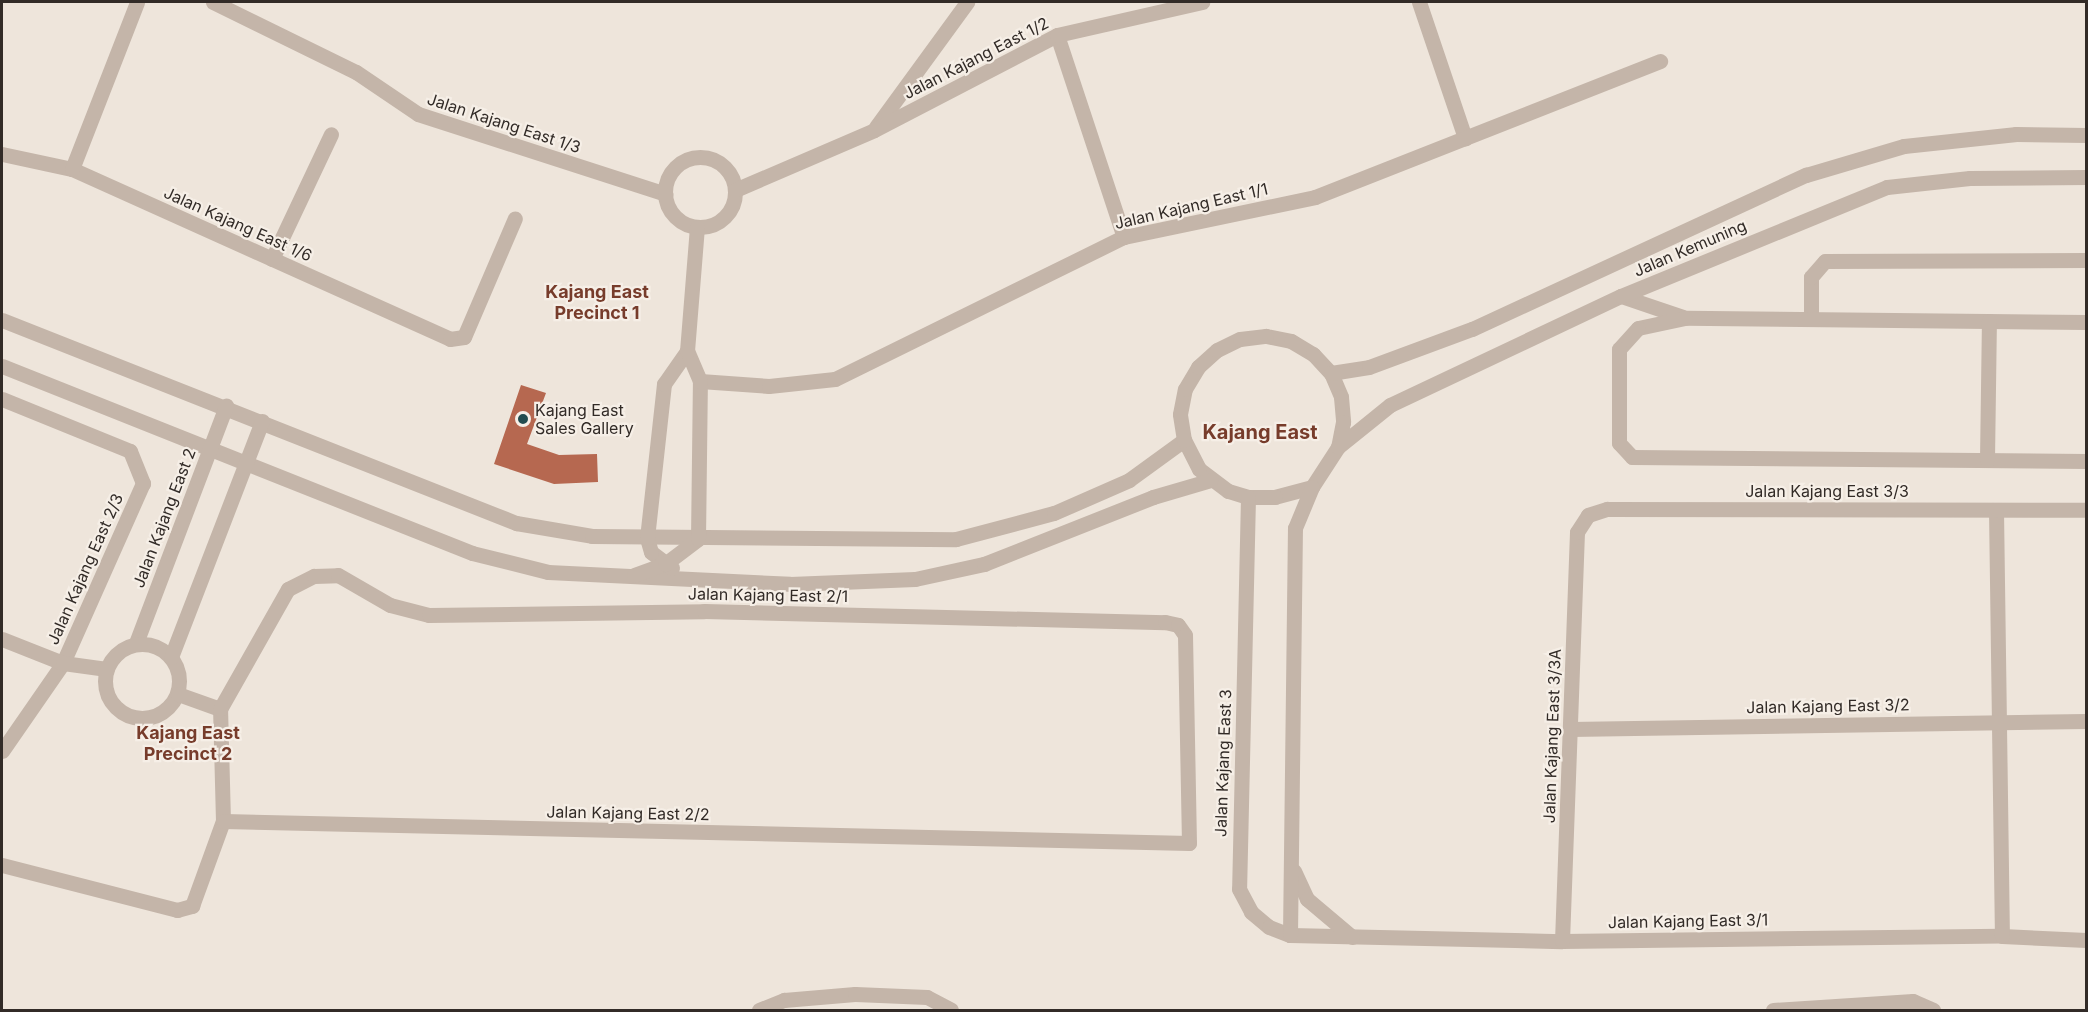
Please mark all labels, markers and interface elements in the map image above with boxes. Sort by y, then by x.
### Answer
street label: Jalan Kajang East 1/2 [900,13,1052,103]
street label: Jalan Kajang East 1/3 [425,89,583,157]
street label: Jalan Kajang East 1/1 [1112,179,1270,233]
street label: Jalan Kajang East 1/6 [161,183,315,265]
street label: Jalan Kemuning [1631,216,1749,280]
district label: Kajang East Precinct 1 [545,282,649,324]
place label: Kajang East Sales Gallery [535,400,634,438]
marker: Kajang East Sales Gallery [516,412,530,426]
district label: Kajang East [1202,420,1318,444]
street label: Jalan Kajang East 2 [129,446,199,590]
street label: Jalan Kajang East 3/3 [1745,481,1909,501]
street label: Jalan Kajang East 2/3 [43,490,127,648]
street label: Jalan Kajang East 2/1 [688,584,848,606]
street label: Jalan Kajang East 3/3A [1539,648,1565,824]
street label: Jalan Kajang East 3 [1211,689,1235,837]
street label: Jalan Kajang East 3/2 [1746,695,1910,717]
district label: Kajang East Precinct 2 [136,723,240,766]
street label: Jalan Kajang East 2/2 [546,802,710,824]
street label: Jalan Kajang East 3/1 [1608,910,1768,932]

